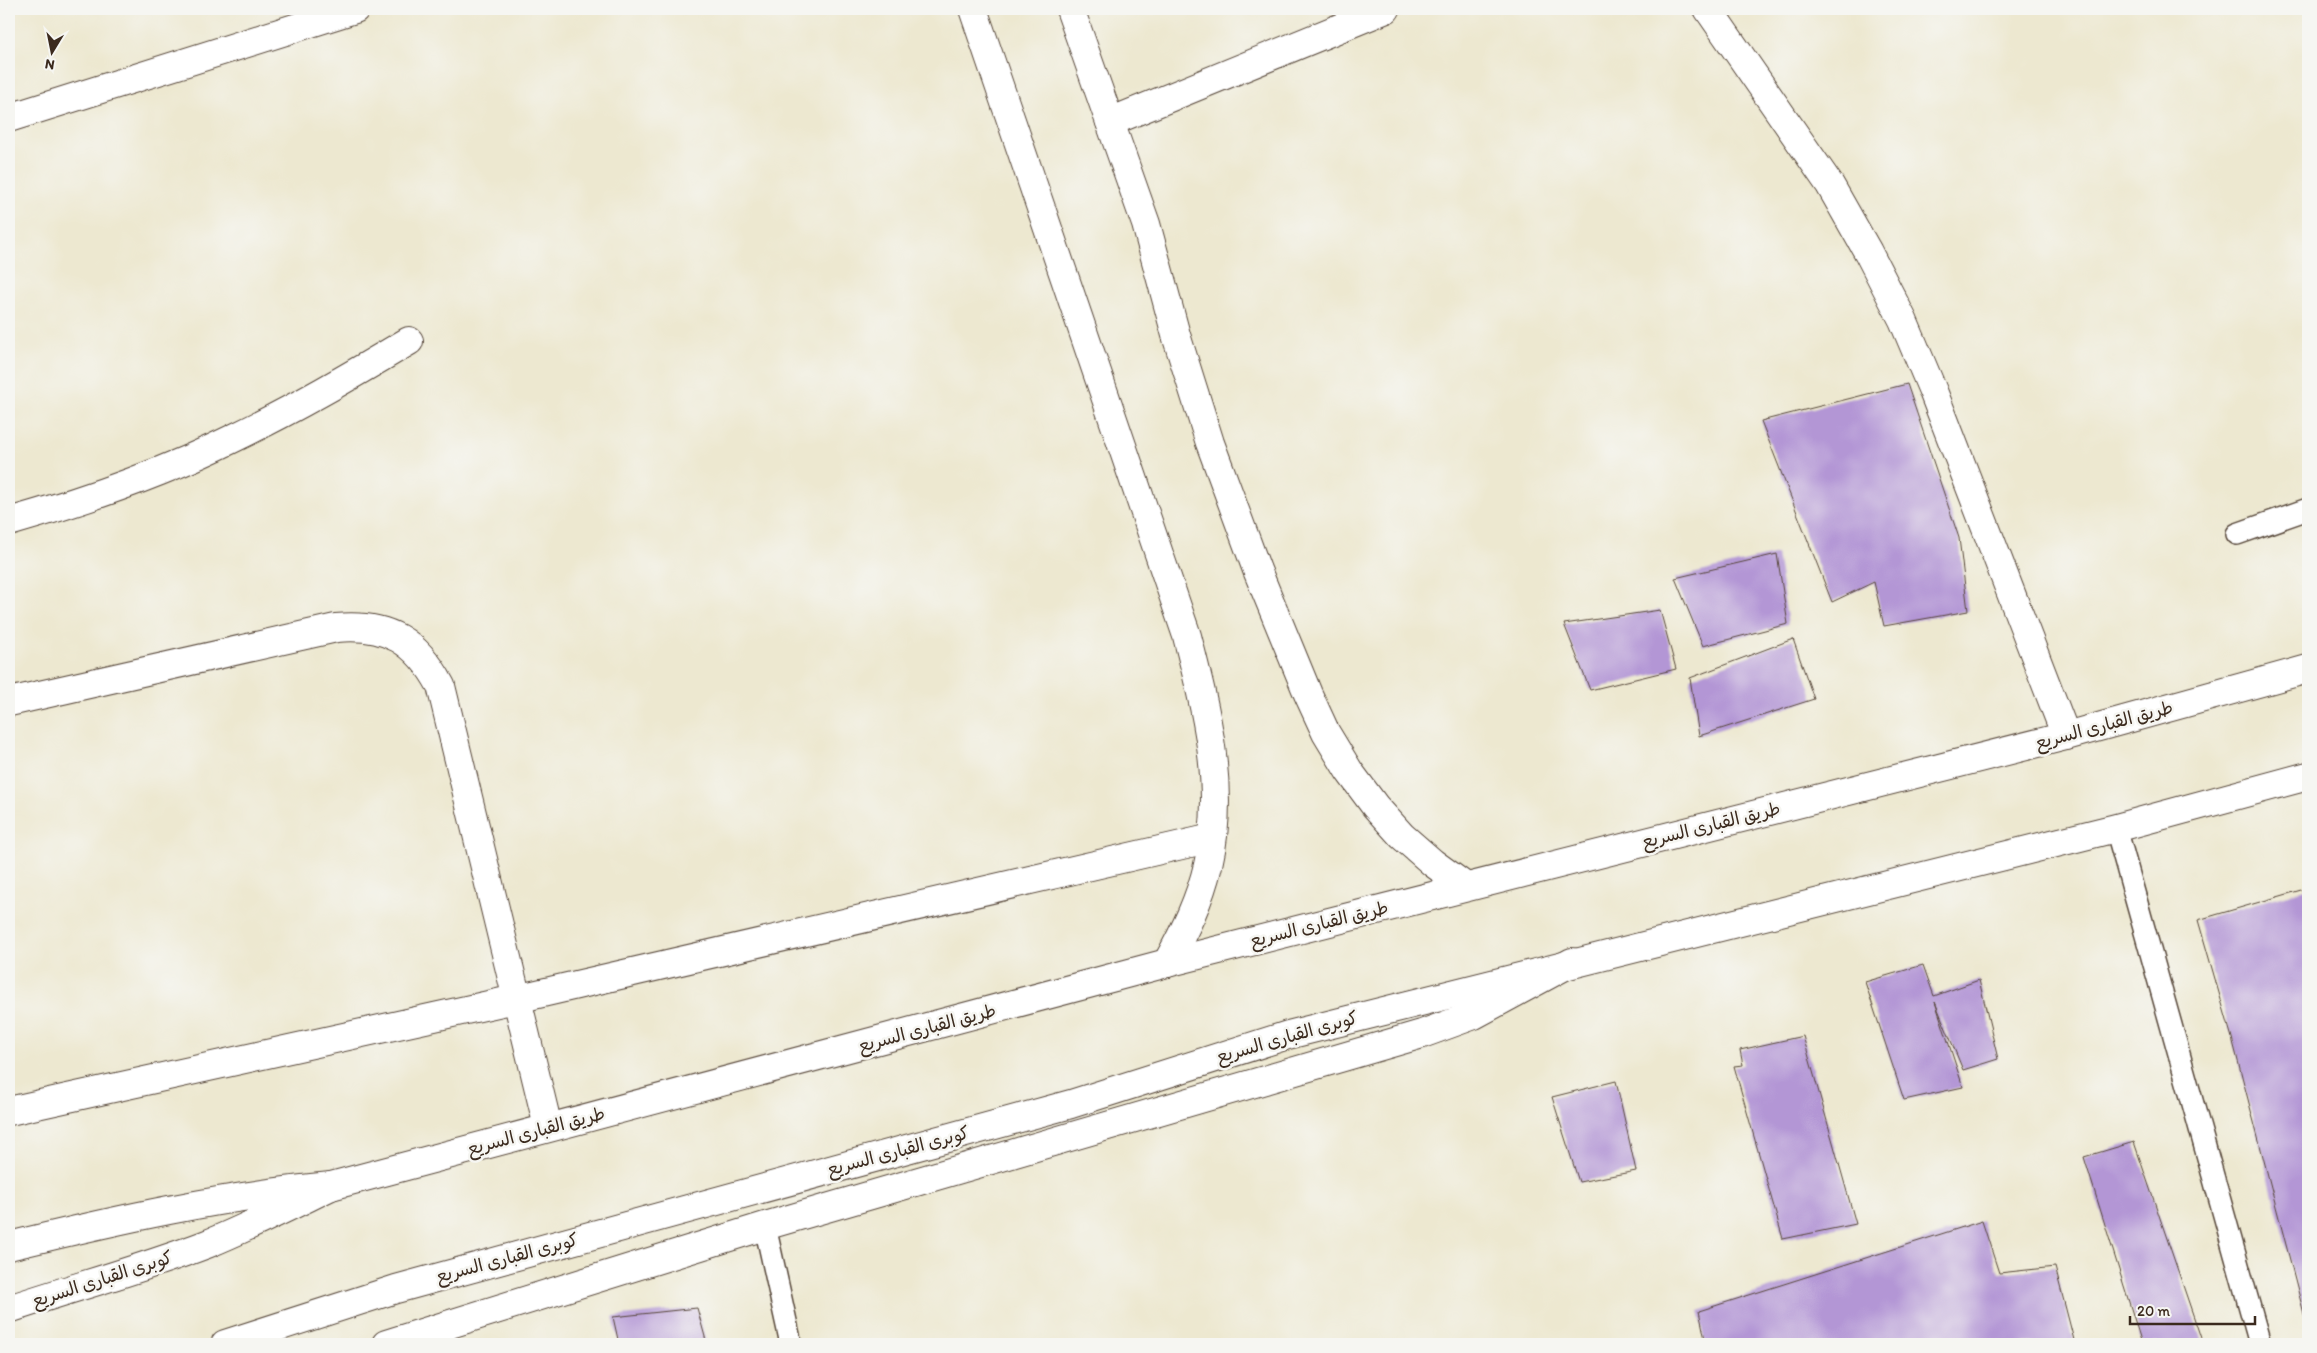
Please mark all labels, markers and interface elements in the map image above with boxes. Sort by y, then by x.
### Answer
north arrow [28,28,78,78]
text: N [44,55,56,74]
street label: طريق القبارى السريع [2033,696,2176,756]
street label: طريق القبارى السريع [1639,797,1783,855]
street label: طريق القبارى السريع [1247,896,1391,954]
street label: طريق القبارى السريع [856,999,999,1059]
street label: كوبرى القبارى السريع [1214,1006,1361,1070]
street label: طريق القبارى السريع [465,1102,608,1162]
street label: كوبرى القبارى السريع [824,1121,972,1183]
street label: كوبرى القبارى السريع [433,1228,581,1290]
street label: كوبرى القبارى السريع [29,1246,176,1314]
scale bar [2130,1293,2254,1325]
text: 20 m [2137,1302,2171,1320]

